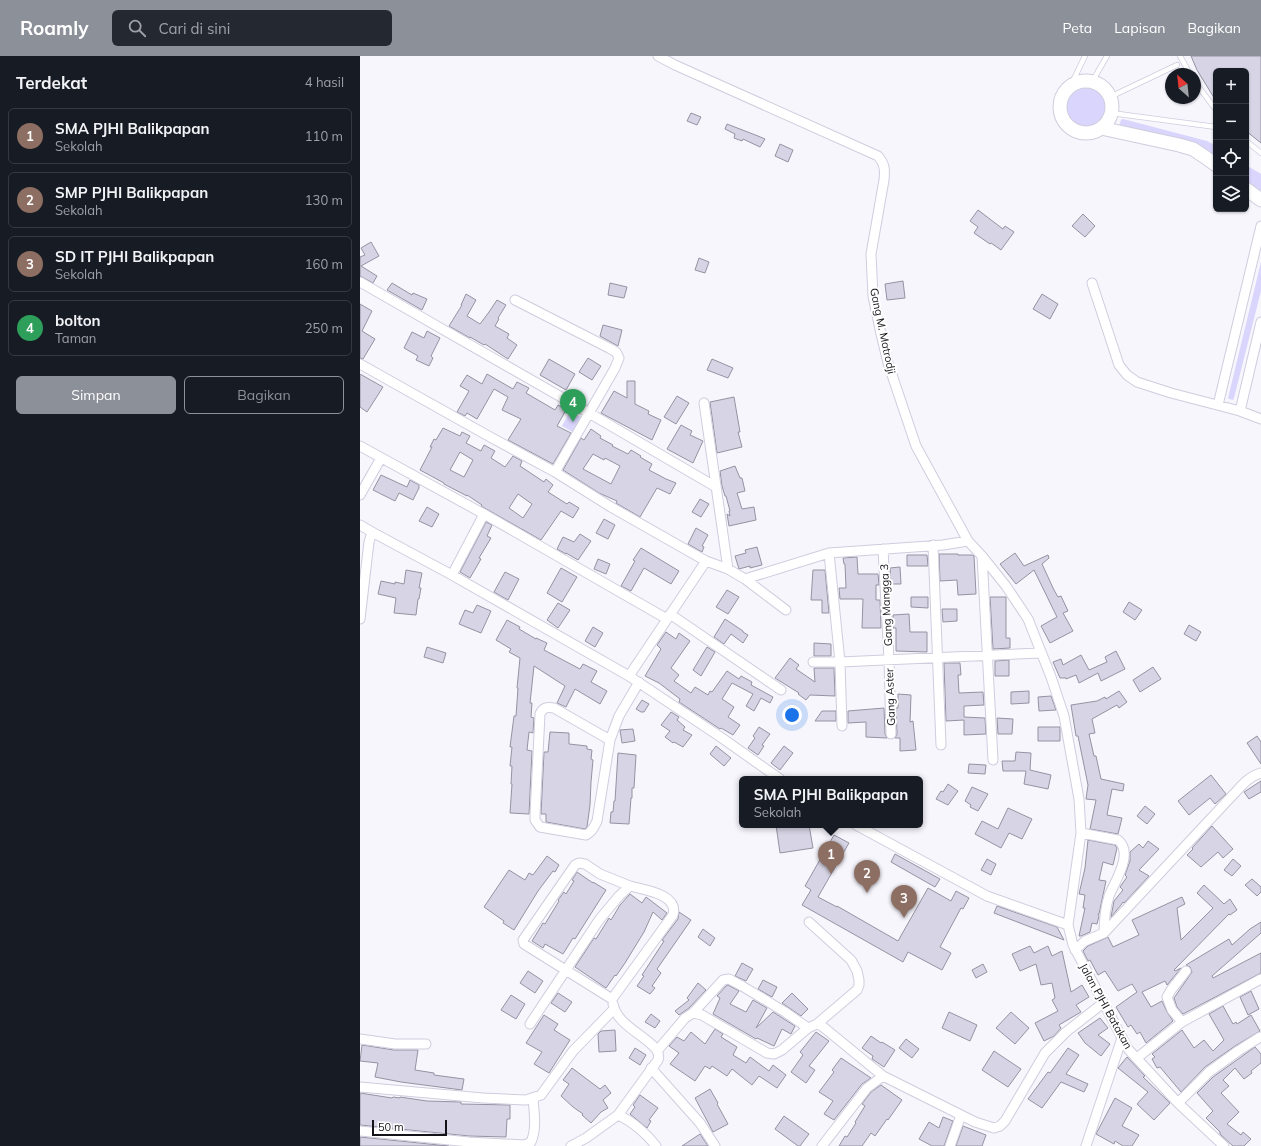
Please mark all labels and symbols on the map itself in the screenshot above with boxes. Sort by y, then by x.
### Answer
north arrow [1165,68,1201,104]
street label: Gang M. Matrodji [867,287,899,375]
pin: 4 [560,389,586,422]
street label: Gang Mangga 3 [877,563,895,647]
street label: Gang Aster [882,668,898,726]
your location [782,705,802,725]
pin: 1 [818,841,844,874]
pin: 2 [854,860,880,893]
pin: 3 [891,885,917,918]
street label: Jalan PJHI Batakan [1077,961,1135,1051]
scale bar [372,1118,447,1137]

